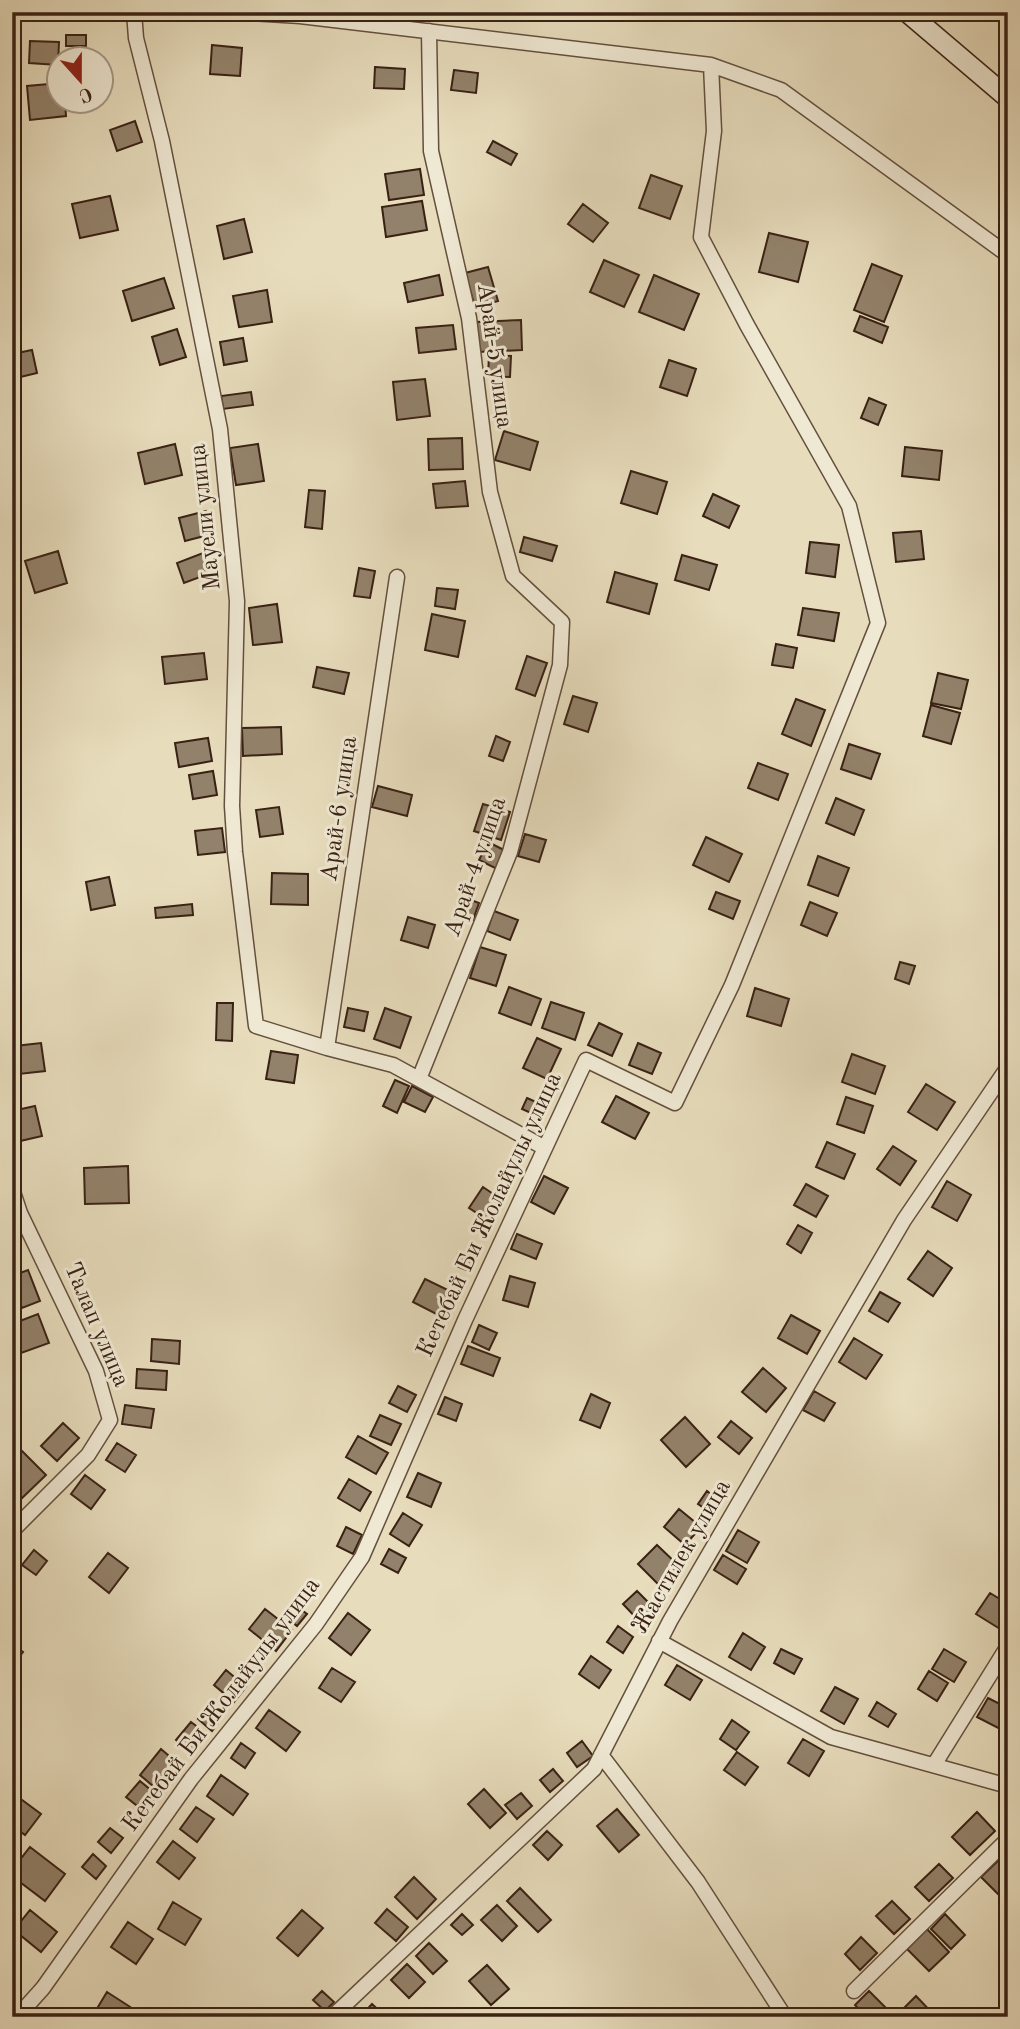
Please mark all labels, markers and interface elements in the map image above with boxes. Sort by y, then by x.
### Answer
north arrow [46,46,116,116]
text: С [76,82,94,105]
street label: Арай-5 улица [472,282,516,430]
street label: Мауели улица [186,442,226,592]
street label: Арай-6 улица [318,735,362,883]
street label: Арай-4 улица [441,794,511,940]
street label: Кетебай Би Жолайулы улица [413,1069,567,1361]
street label: Талап улица [59,1259,133,1391]
street label: Жастилек улица [628,1476,736,1638]
street label: Кетебай Би Жолайулы улица [119,1573,325,1837]

